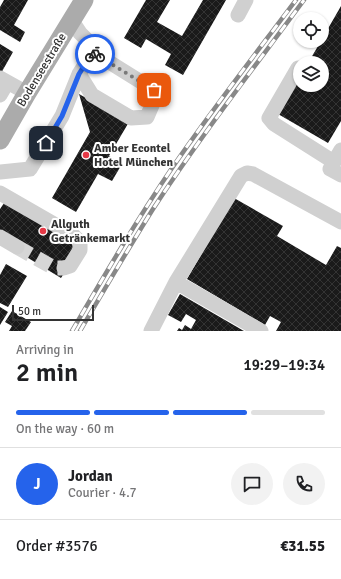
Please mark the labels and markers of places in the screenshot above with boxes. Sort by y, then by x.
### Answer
pin [137,73,171,107]
pin [29,126,63,160]
place label: Amber Econtel Hotel München [94,141,174,170]
marker: Amber Econtel Hotel München [81,150,91,160]
place label: Allguth Getränkemarkt [51,217,131,246]
marker: Allguth Getränkemarkt [38,226,48,236]

